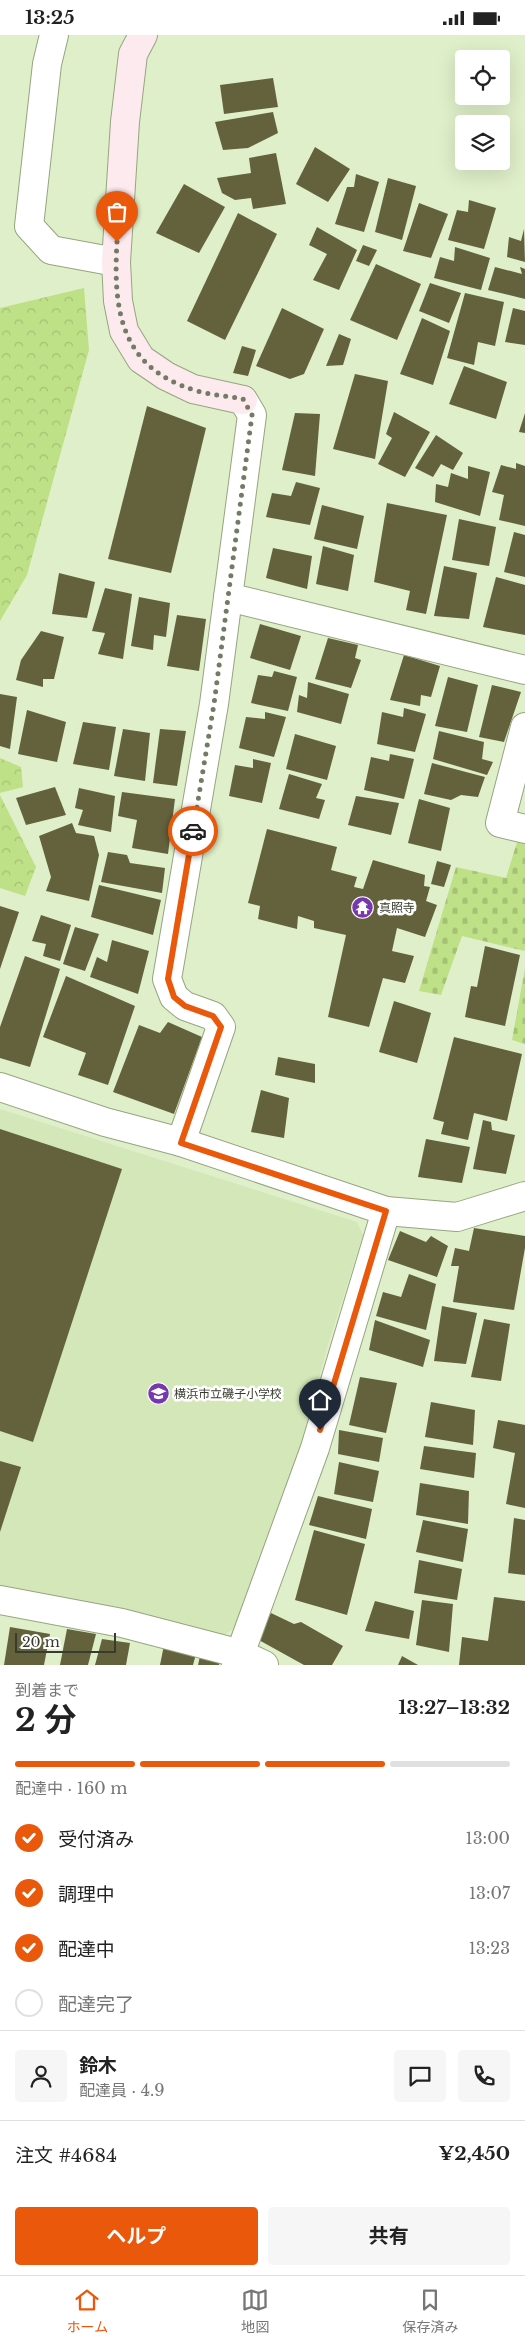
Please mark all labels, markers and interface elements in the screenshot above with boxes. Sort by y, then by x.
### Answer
text: 13:25 [25,6,74,29]
map controls [455,50,510,170]
button: locate [455,50,510,105]
button: layers [455,115,510,170]
pin [96,191,138,242]
icon: bag [103,198,131,226]
courier [168,806,218,856]
icon: car [179,817,207,845]
temple icon: 真照寺 [351,895,375,919]
place label: 真照寺 [379,900,415,915]
pin [299,1379,341,1430]
school or university icon: 横浜市立磯子小学校 [146,1381,170,1405]
place label: 横浜市立磯子小学校 [174,1386,282,1401]
icon: home [306,1386,334,1414]
scale bar [15,1630,116,1653]
text: 20 m [22,1633,60,1651]
text: 到着まで [15,1680,79,1700]
text: 13:27–13:32 [398,1696,510,1719]
text: 2 分 [15,1700,76,1740]
text: 配達中 · 160 m [15,1778,127,1798]
icon: check [15,1824,43,1852]
text: 受付済み [58,1828,134,1851]
text: 13:00 [466,1828,510,1848]
icon: check [15,1879,43,1907]
text: 調理中 [58,1883,115,1906]
text: 13:07 [469,1883,510,1903]
icon: check [15,1934,43,1962]
text: 配達中 [58,1938,115,1961]
text: 13:23 [469,1938,510,1958]
text: 配達完了 [58,1993,134,2016]
button: person [15,2050,67,2102]
button: chat [394,2050,446,2102]
button: phone [458,2050,510,2102]
text: 鈴木 [79,2054,117,2077]
text: 配達員 · 4.9 [79,2080,165,2100]
text: ¥2,450 [438,2142,510,2165]
text: 注文 #4684 [15,2144,117,2167]
button: ヘルプ [15,2207,258,2265]
button: 共有 [268,2207,510,2265]
tab: ホーム [67,2286,108,2336]
tab: 地図 [241,2286,269,2336]
tab: 保存済み [402,2286,458,2336]

